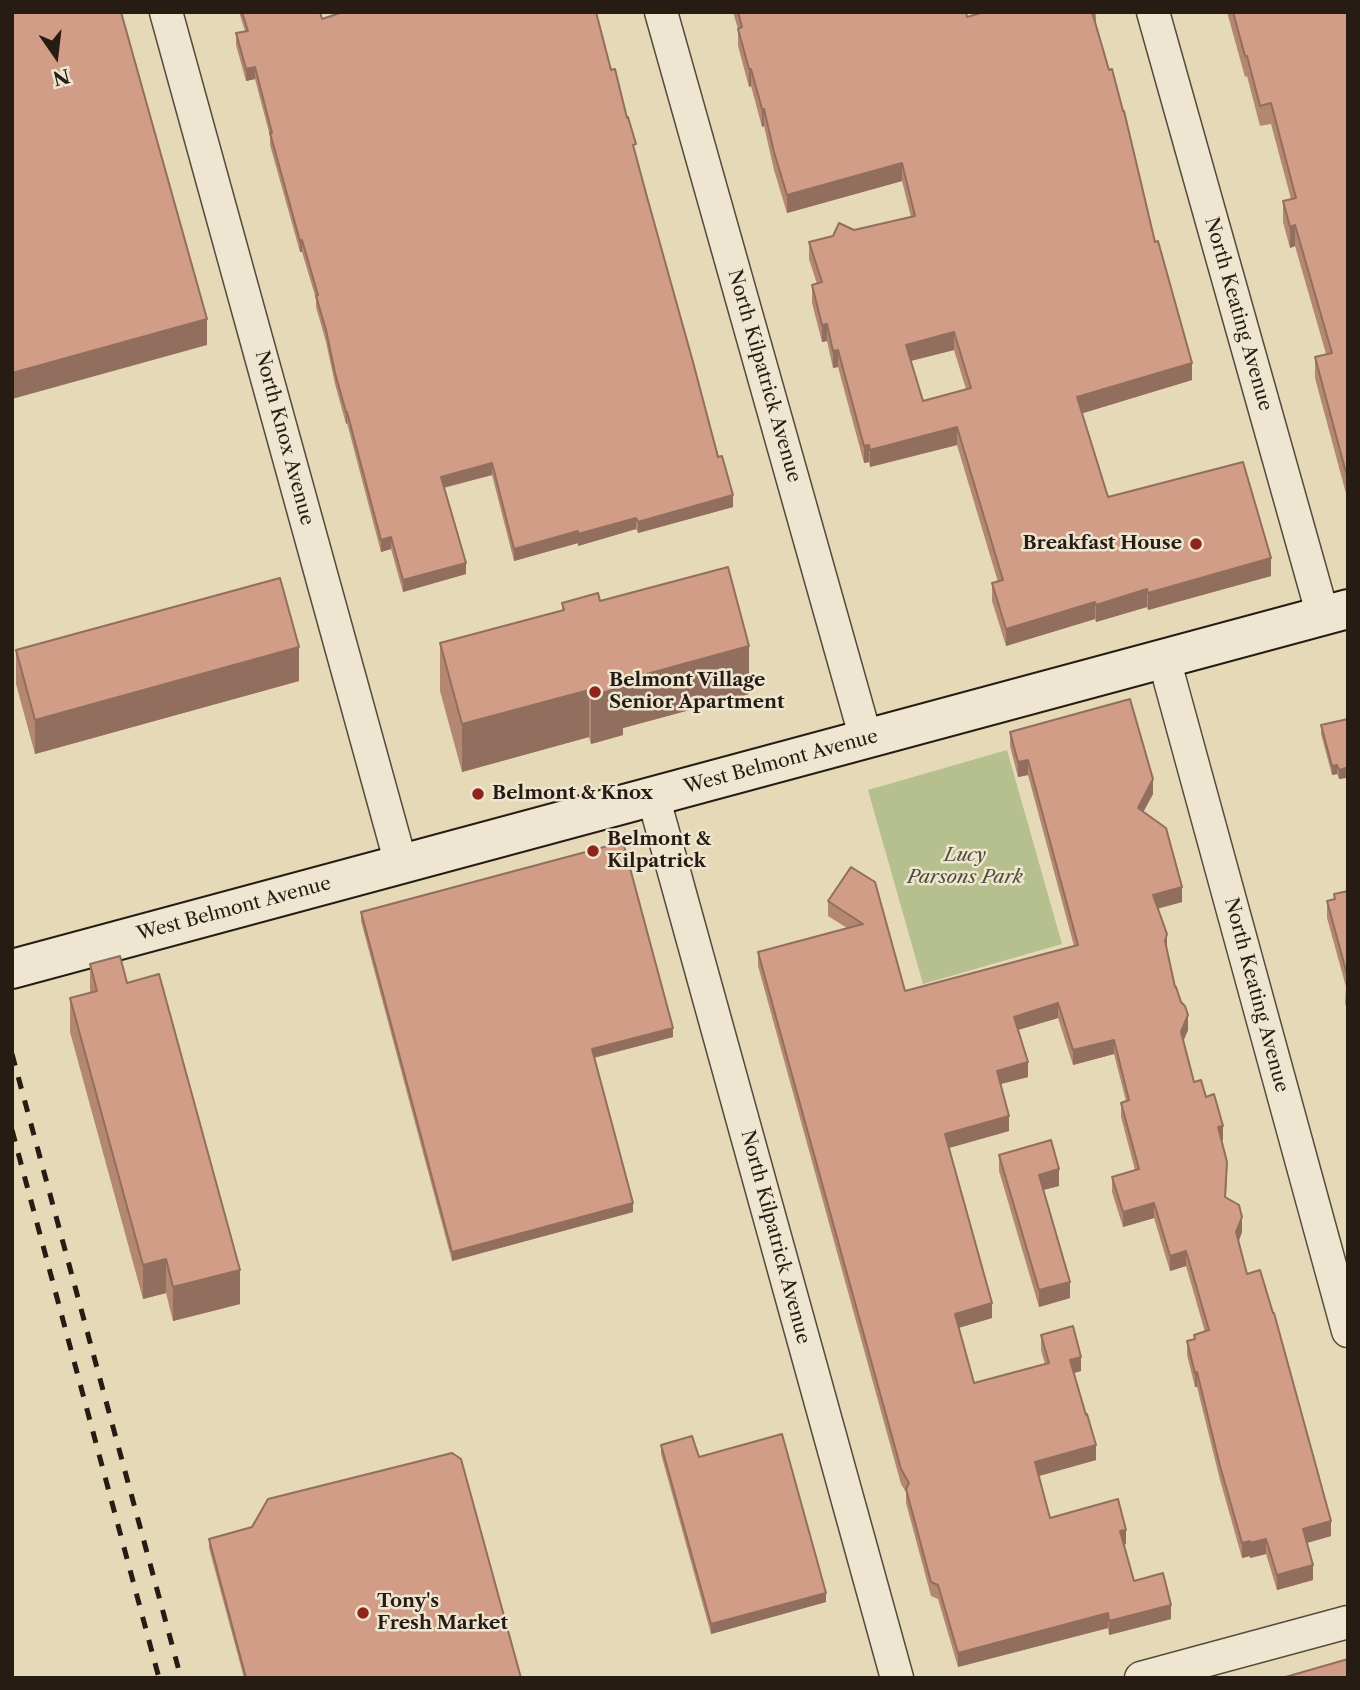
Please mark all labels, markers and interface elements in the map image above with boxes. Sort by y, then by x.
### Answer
north arrow [21,21,91,91]
text: N [50,64,72,90]
street label: North Keating Avenue [1199,214,1277,414]
street label: North Kilpatrick Avenue [723,267,805,485]
street label: North Knox Avenue [250,348,318,528]
place label: Breakfast House [1022,533,1182,555]
marker: Breakfast House [1188,536,1204,552]
place label: Belmont Village Senior Apartment [609,670,785,714]
marker: Belmont Village Senior Apartment [587,684,603,700]
street label: West Belmont Avenue [682,725,880,799]
place label: Belmont & Knox [492,783,653,805]
marker: Belmont & Knox [470,786,486,802]
place label: Belmont & Kilpatrick [607,829,711,873]
marker: Belmont & Kilpatrick [585,843,601,859]
park label: Lucy Parsons Park [907,845,1023,889]
street label: West Belmont Avenue [135,872,333,946]
street label: North Keating Avenue [1219,895,1293,1095]
street label: North Kilpatrick Avenue [735,1128,815,1346]
place label: Tony's Fresh Market [377,1591,508,1635]
marker: Tony's Fresh Market [355,1605,371,1621]

